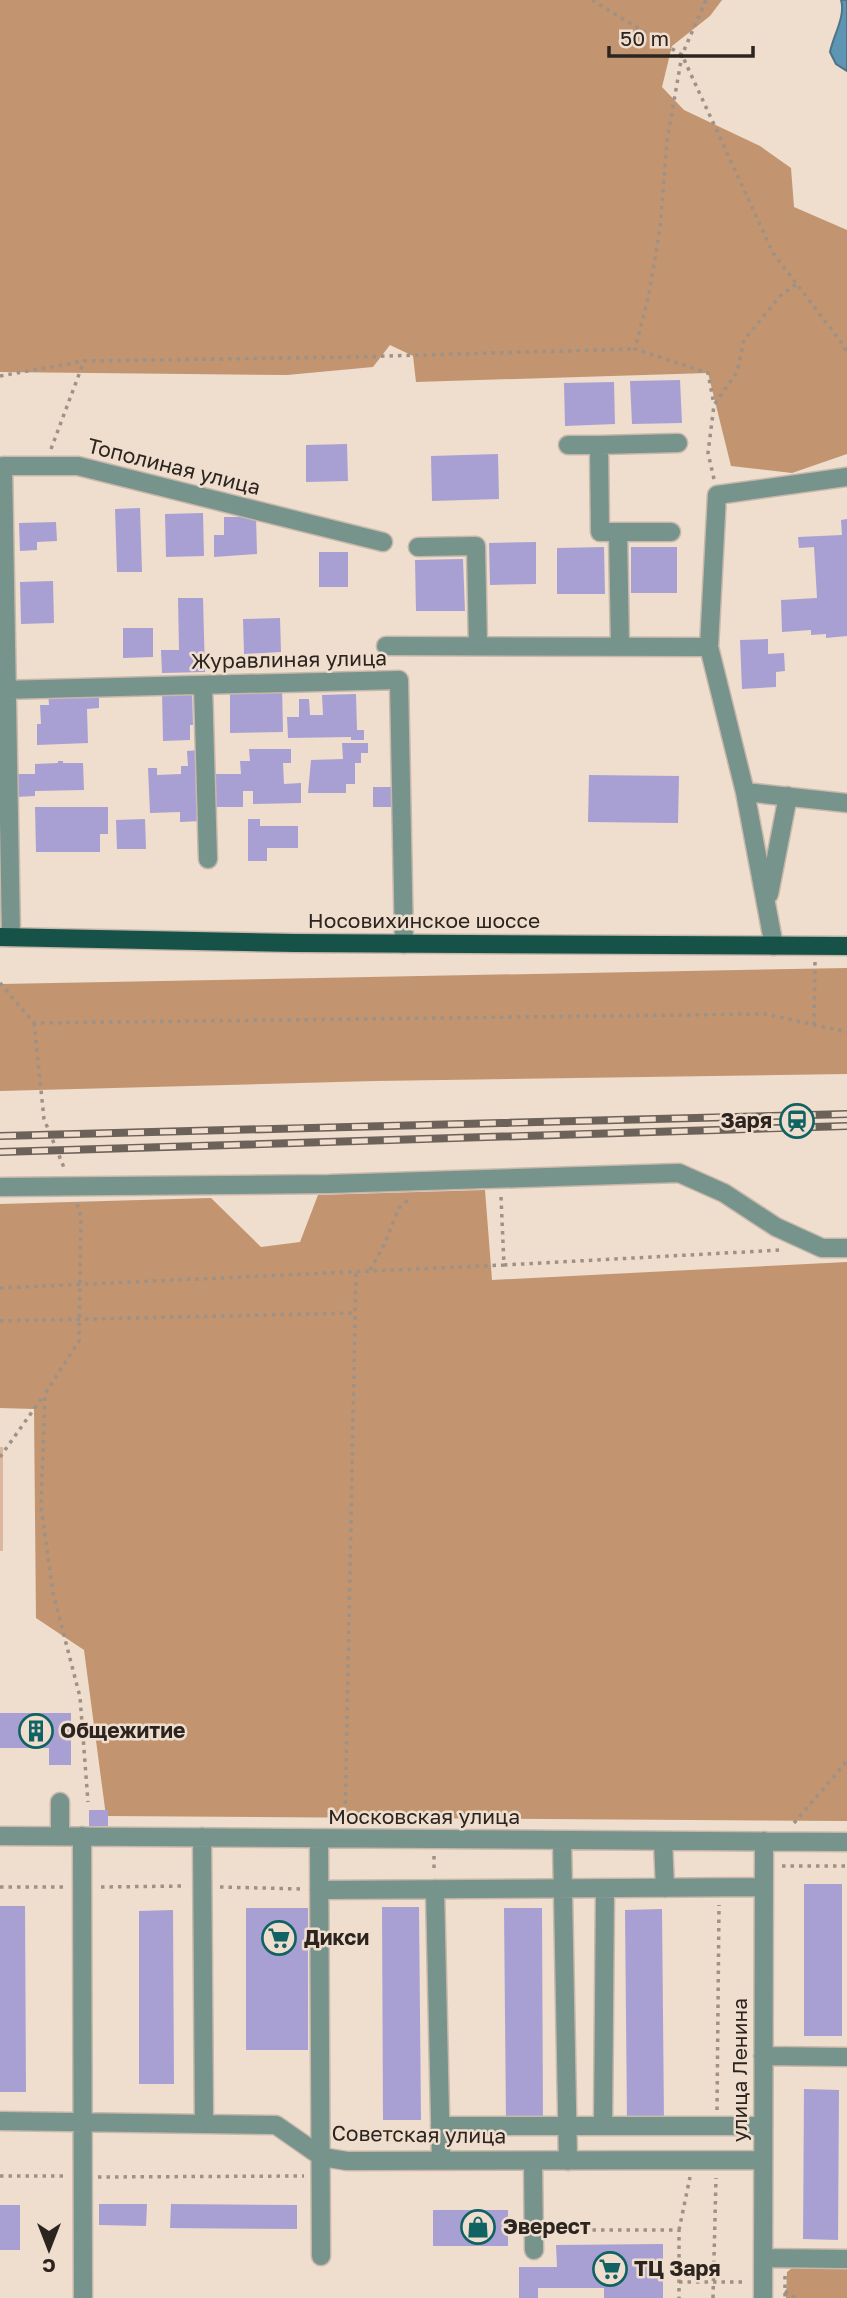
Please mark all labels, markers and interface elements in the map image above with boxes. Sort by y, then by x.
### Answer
scale bar [609,14,752,58]
text: 50 m [620,25,669,51]
street label: Тополиная улица [85,432,263,500]
street label: Журавлиная улица [191,644,387,674]
street label: Носовихинское шоссе [308,907,540,933]
station icon: Заря [778,1102,816,1140]
place label: Заря [721,1107,772,1133]
building icon: Общежитие [17,1712,55,1750]
place label: Общежитие [60,1717,185,1743]
street label: Московская улица [328,1803,520,1829]
supermarket icon: Дикси [260,1919,298,1957]
place label: Дикси [304,1924,369,1950]
street label: улица Ленина [726,1998,752,2142]
street label: Советская улица [331,2119,507,2149]
shop icon: Эверест [459,2208,497,2246]
place label: Эверест [503,2213,591,2239]
north arrow [14,2214,84,2284]
supermarket icon: ТЦ Заря [591,2250,629,2288]
text: С [42,2255,56,2278]
place label: ТЦ Заря [634,2255,721,2281]

